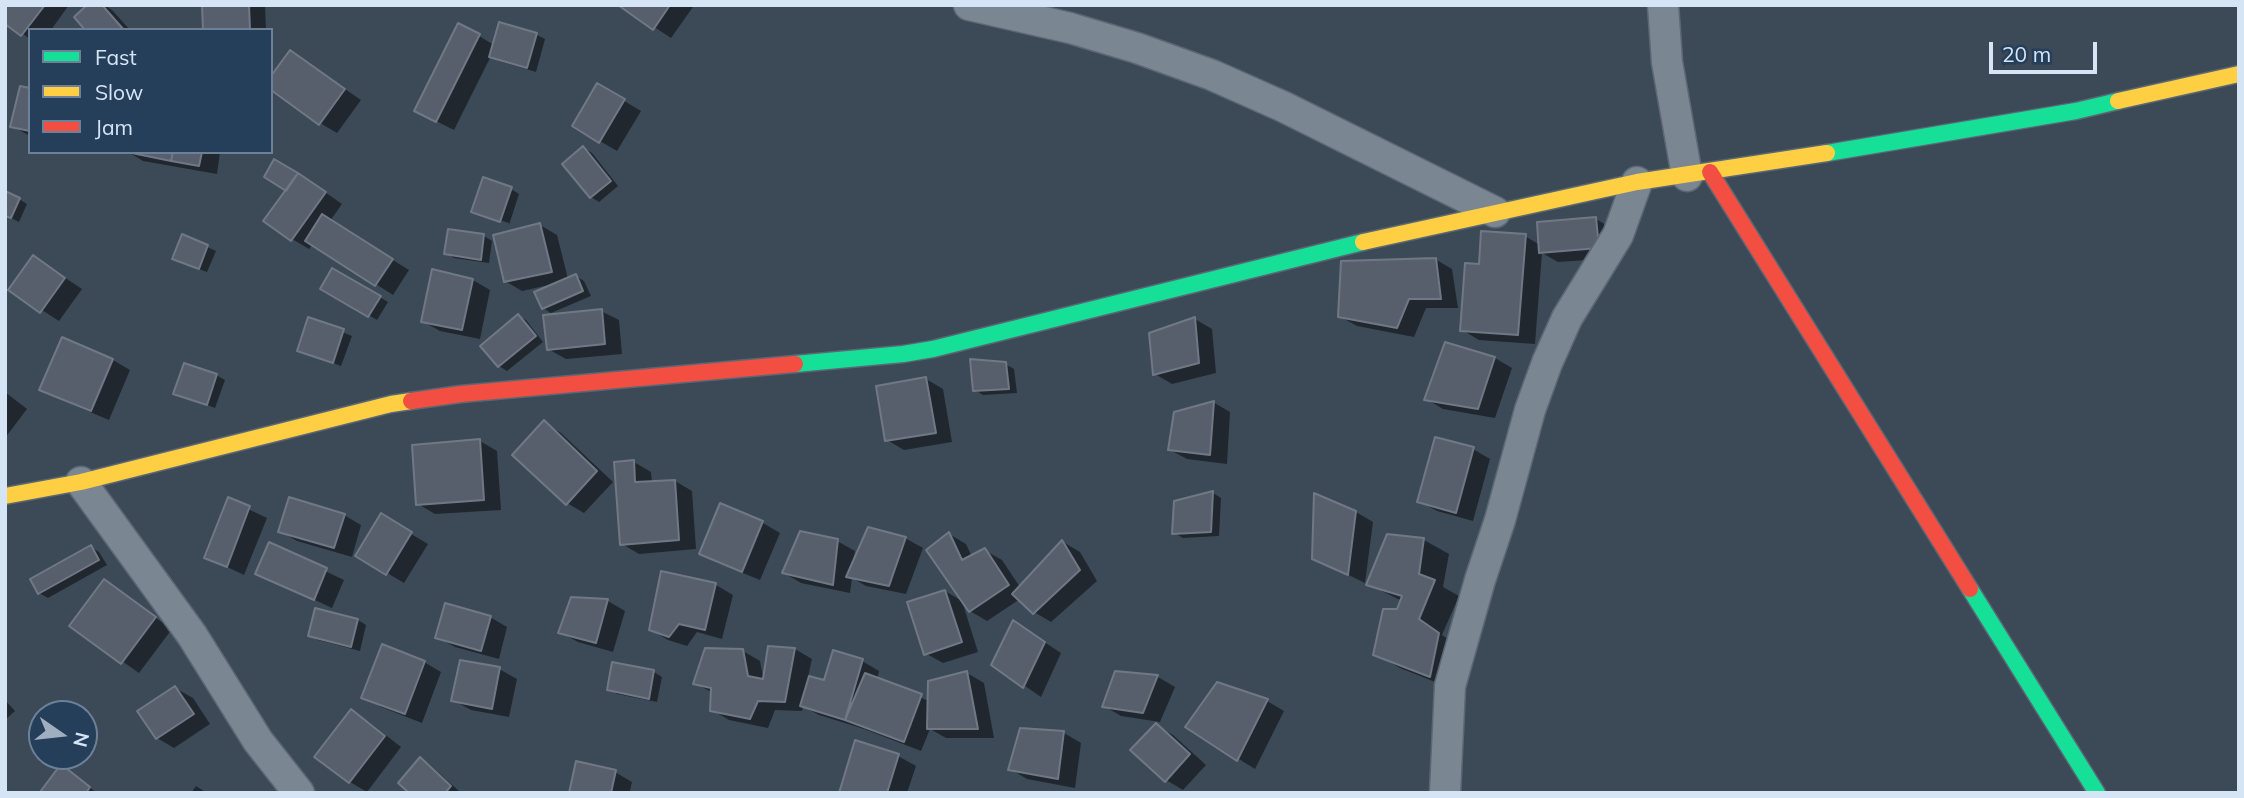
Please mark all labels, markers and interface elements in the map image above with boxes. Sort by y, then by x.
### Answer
legend [28,28,273,154]
scale bar [1992,28,2100,72]
text: 20 m [2002,41,2051,67]
text: Fast [95,44,137,70]
text: Slow [95,79,143,105]
text: Jam [95,114,133,140]
north arrow [28,700,98,770]
text: N [68,730,95,749]

